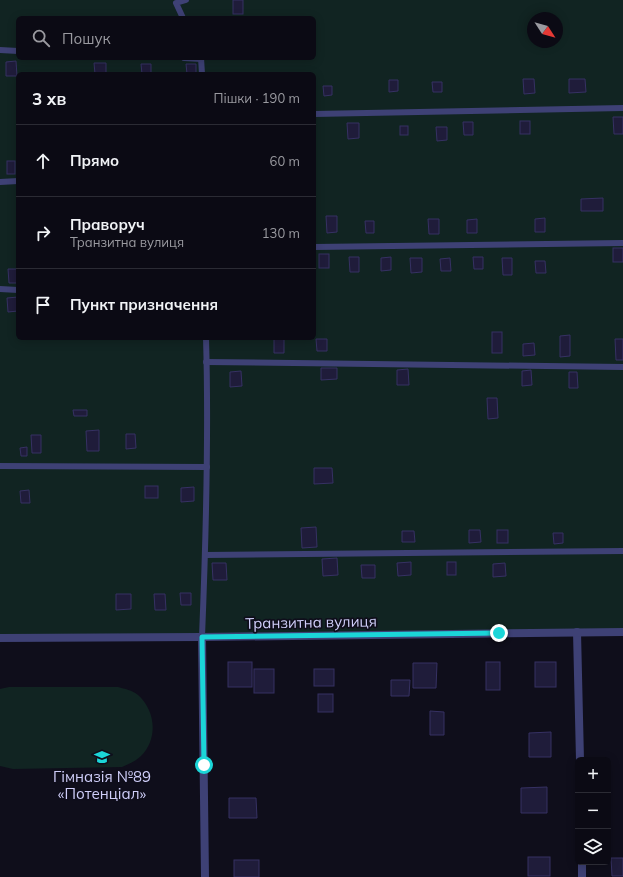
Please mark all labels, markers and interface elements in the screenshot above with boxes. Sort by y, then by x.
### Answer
north arrow [527,12,563,48]
search box [16,16,316,60]
icon: search [30,27,52,49]
text: Пошук [62,29,111,48]
text: 3 хв [32,88,66,109]
text: Пішки · 190 m [213,90,300,106]
icon: ahead [32,150,54,172]
text: Прямо [70,151,119,170]
text: 60 m [270,153,300,169]
text: Праворуч [70,215,145,234]
icon: right [32,222,54,244]
text: 130 m [262,225,300,241]
text: Транзитна вулиця [70,234,184,250]
icon: arrive [32,294,54,316]
text: Пункт призначення [70,295,218,314]
street label: Транзитна вулиця [245,611,377,633]
route end [490,624,508,642]
school or university icon: Гімназія №89 «Потенціал» [93,748,111,766]
route start [195,756,213,774]
map controls [575,757,611,865]
button: + [575,757,611,793]
place label: Гімназія №89 «Потенціал» [53,767,151,803]
button: − [575,793,611,829]
button: layers [575,829,611,865]

